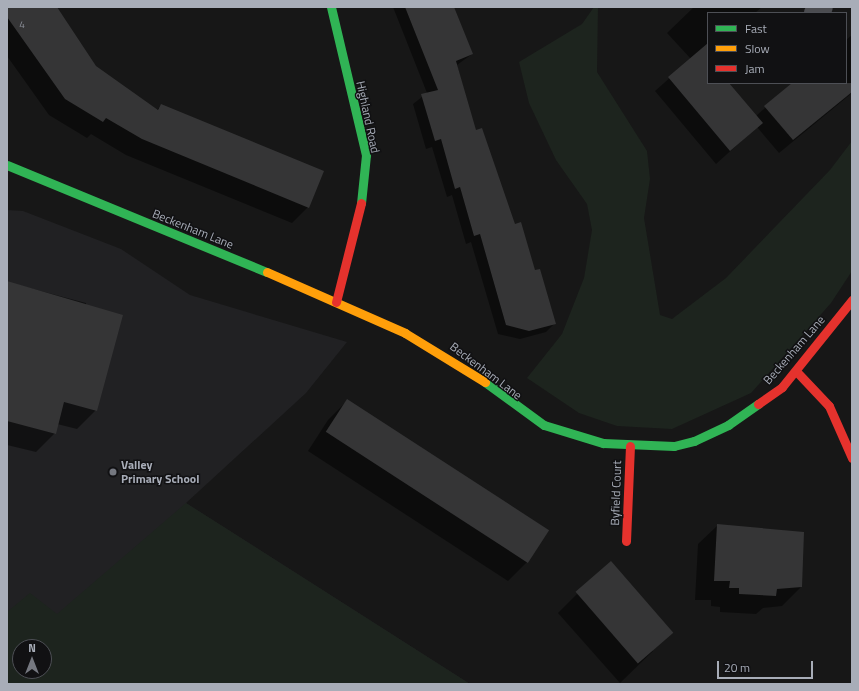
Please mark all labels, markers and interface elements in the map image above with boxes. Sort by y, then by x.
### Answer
legend [707,12,847,84]
house number: 4 [19,19,25,31]
text: Fast [745,19,767,38]
text: Slow [745,39,770,58]
text: Jam [745,59,765,78]
street label: Highland Road [353,80,383,154]
street label: Beckenham Lane [150,206,236,252]
street label: Beckenham Lane [760,313,828,387]
street label: Beckenham Lane [447,339,525,403]
place label: Valley Primary School [121,458,199,486]
street label: Byfield Court [608,460,624,526]
marker: Valley Primary School [108,467,118,477]
north arrow [12,639,52,679]
text: N [28,640,36,656]
scale bar [719,653,815,679]
text: 20 m [724,658,750,677]

